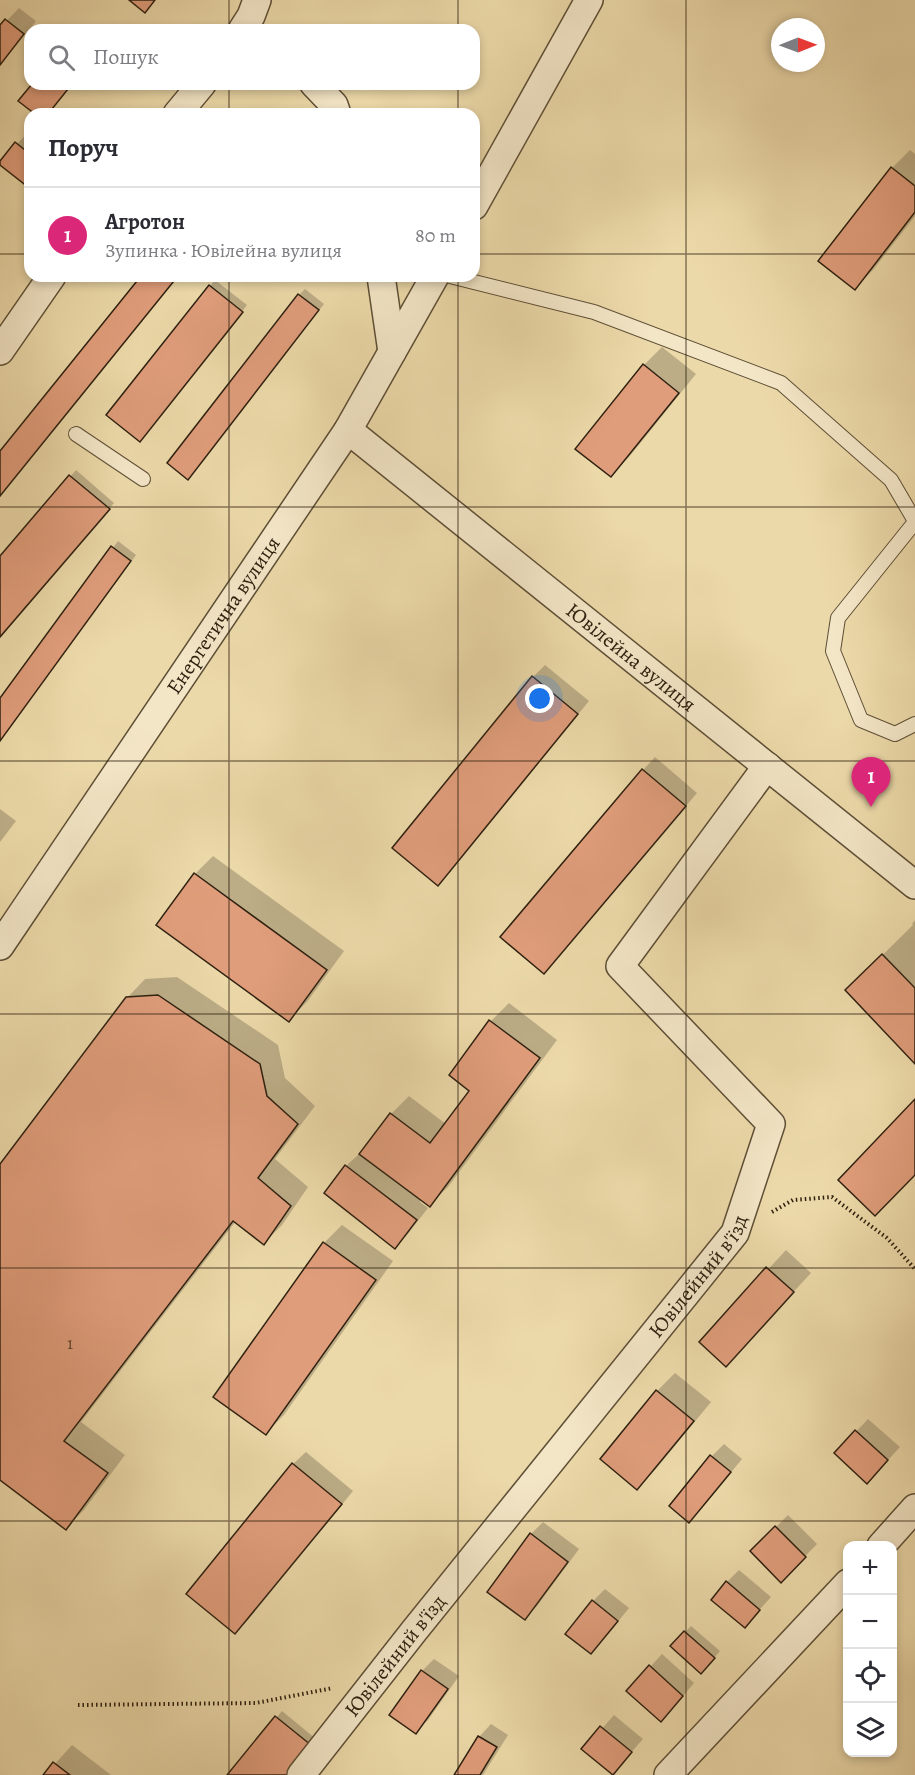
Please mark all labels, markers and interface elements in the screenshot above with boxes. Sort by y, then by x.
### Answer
north arrow [771,18,825,72]
search box [24,24,480,90]
icon: search [45,41,78,74]
text: Пошук [93,42,159,72]
text: Поруч [48,130,119,165]
text: Агротон [105,207,185,237]
text: 1 [64,222,71,249]
text: 80 m [415,222,456,249]
text: Зупинка · Ювілейна вулиця [105,237,342,264]
street label: Енергетична вулиця [160,531,286,700]
street label: Ювілейна вулиця [560,596,702,718]
your location [525,684,554,713]
pin: 1 [852,758,890,807]
street label: Ювілейний в'їзд [642,1211,754,1344]
house number: 1 [67,1331,73,1355]
map controls [843,1541,897,1757]
button: + [843,1541,897,1595]
street label: Ювілейний в'їзд [338,1588,452,1723]
button: − [843,1595,897,1649]
button: locate [843,1649,897,1703]
button: layers [843,1703,897,1757]

